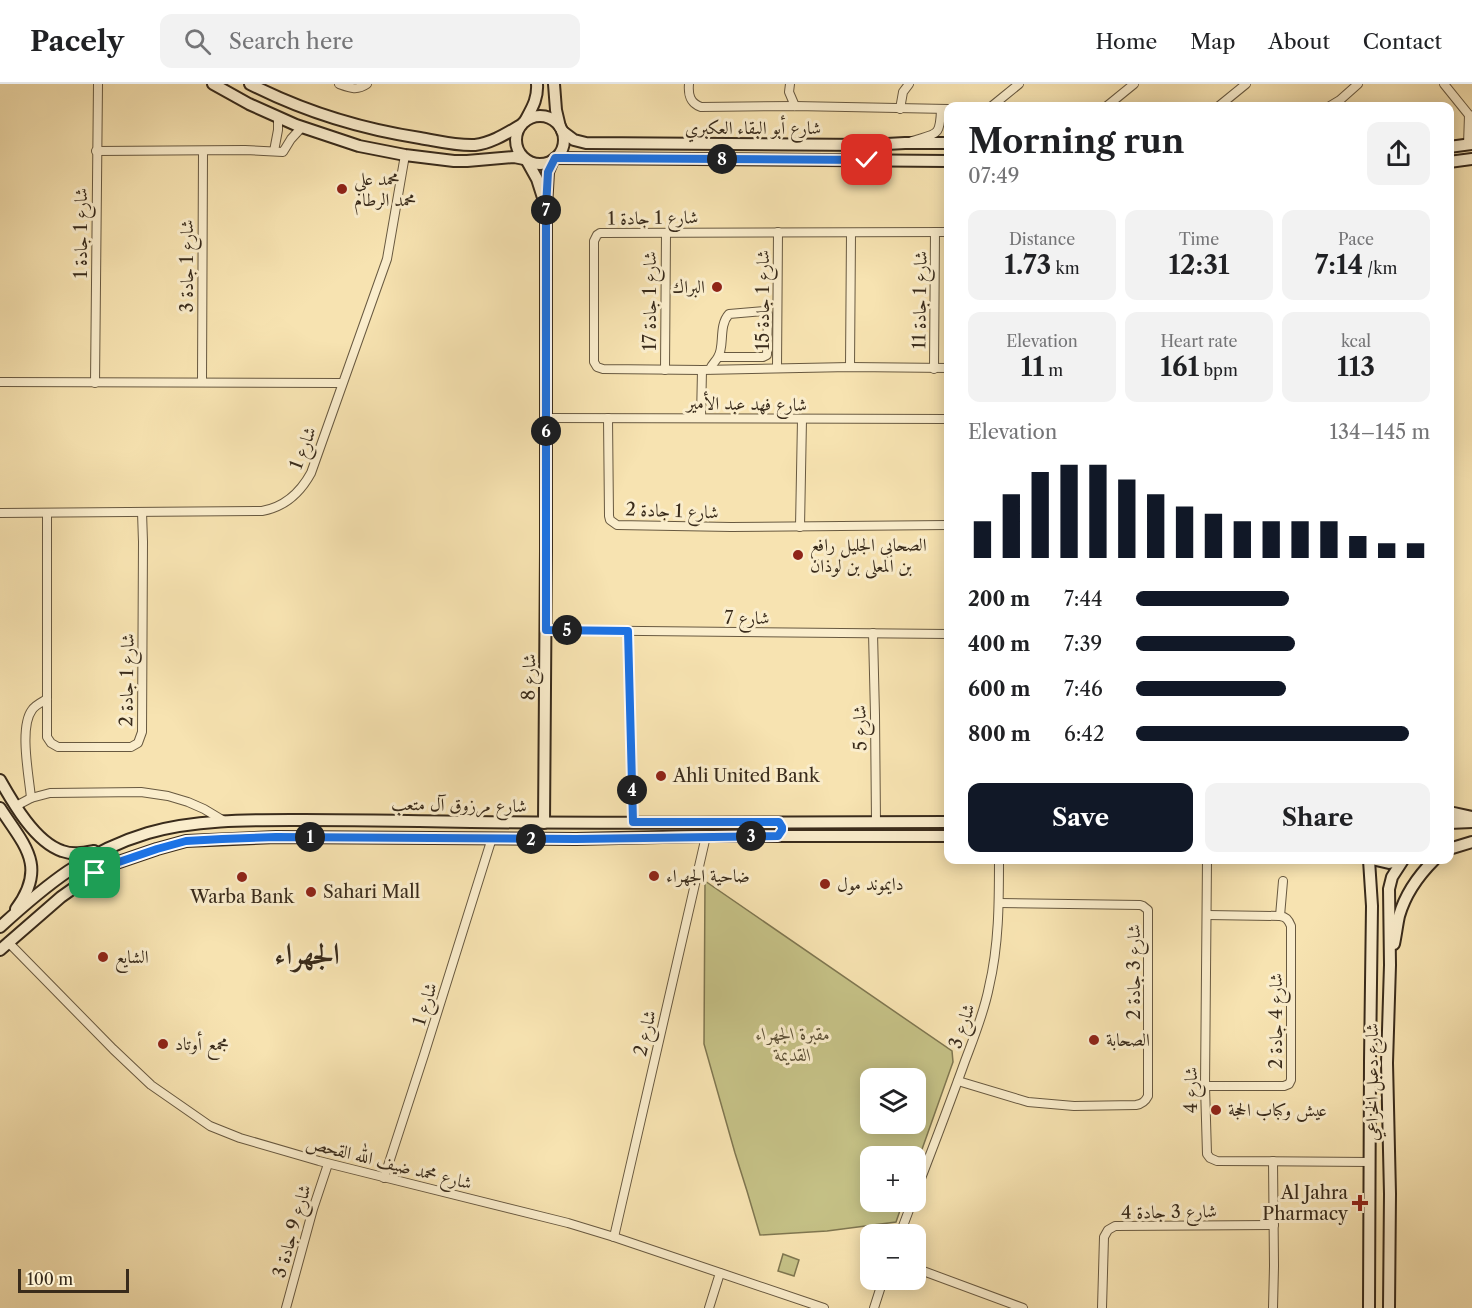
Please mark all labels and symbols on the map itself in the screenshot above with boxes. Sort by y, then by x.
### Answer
street label: شارع أبو البقاء العكبري [685,115,821,143]
pin [841,134,892,185]
pin: 8 [707,144,737,174]
place label: محمد علي محمد الرطام [354,168,416,216]
marker: محمد علي محمد الرطام [335,182,349,196]
street label: شارع 1 جادة 1 [70,188,96,278]
pin: 7 [531,195,561,225]
street label: شارع 1 جادة 1 [608,206,699,234]
street label: شارع 1 جادة 3 [176,220,202,312]
street label: شارع 1 جادة 15 [752,250,778,350]
street label: شارع 1 جادة 17 [639,251,665,351]
street label: شارع 1 جادة 11 [908,251,936,349]
place label: البراك [672,276,705,298]
marker: البراك [710,280,724,294]
street label: شارع فهد عبد الأمير [685,390,807,420]
pin: 6 [531,416,561,446]
street label: شارع 1 [285,424,325,474]
street label: شارع 1 جادة 2 [625,498,719,528]
place label: الصحابي الجليل رافع بن المعلى بن لوذان [810,534,927,579]
marker: الصحابي الجليل رافع بن المعلى بن لوذان [791,548,805,562]
street label: شارع 7 [725,607,769,633]
pin: 5 [552,615,582,645]
street label: شارع 1 جادة 2 [115,633,143,727]
street label: شارع 8 [518,653,544,701]
street label: شارع 5 [849,705,875,751]
place label: Ahli United Bank [672,765,821,787]
marker: Ahli United Bank [654,769,668,783]
pin: 4 [617,775,647,805]
street label: شارع مرزوق آل متعب [391,793,527,821]
pin: 3 [736,821,766,851]
pin: 1 [295,822,325,852]
pin: 2 [516,824,546,854]
pin [69,847,120,898]
place label: ضاحية الجهراء [666,865,750,888]
marker: ضاحية الجهراء [647,869,661,883]
marker: Warba Bank [235,870,249,884]
place label: دايموند مول [837,873,904,895]
marker: دايموند مول [818,877,832,891]
place label: Sahari Mall [323,881,420,903]
marker: Sahari Mall [304,885,318,899]
place label: Warba Bank [189,886,296,908]
street label: شارع 3 جادة 2 [1123,924,1149,1020]
district label: الجهراء [274,935,340,973]
place label: الشايع [115,946,149,973]
marker: الشايع [96,950,110,964]
street label: شارع 4 جادة 2 [1265,973,1291,1069]
street label: شارع 1 [408,980,446,1029]
street label: شارع 3 [944,1001,984,1053]
street label: شارع 2 [629,1008,665,1059]
park label: مقبرة الجهراء القديمة [756,1023,830,1066]
street label: شارع دعبل الخزاعي [1361,1023,1387,1141]
place label: الصحابة [1106,1029,1150,1051]
place label: مجمع أوتاد [175,1031,229,1060]
marker: الصحابة [1087,1033,1101,1047]
marker: مجمع أوتاد [156,1037,170,1051]
street label: شارع 4 [1180,1067,1206,1113]
place label: عيش وكباب الحجة [1228,1099,1327,1122]
marker: عيش وكباب الحجة [1209,1103,1223,1117]
street label: شارع محمد ضيف الله القحص [303,1129,475,1198]
street label: شارع 9 جادة 3 [268,1182,320,1281]
place label: Al Jahra Pharmacy [1262,1182,1349,1225]
marker: Al Jahra Pharmacy [1353,1196,1367,1210]
street label: شارع 3 جادة 4 [1121,1200,1217,1228]
scale bar [18,1266,129,1294]

